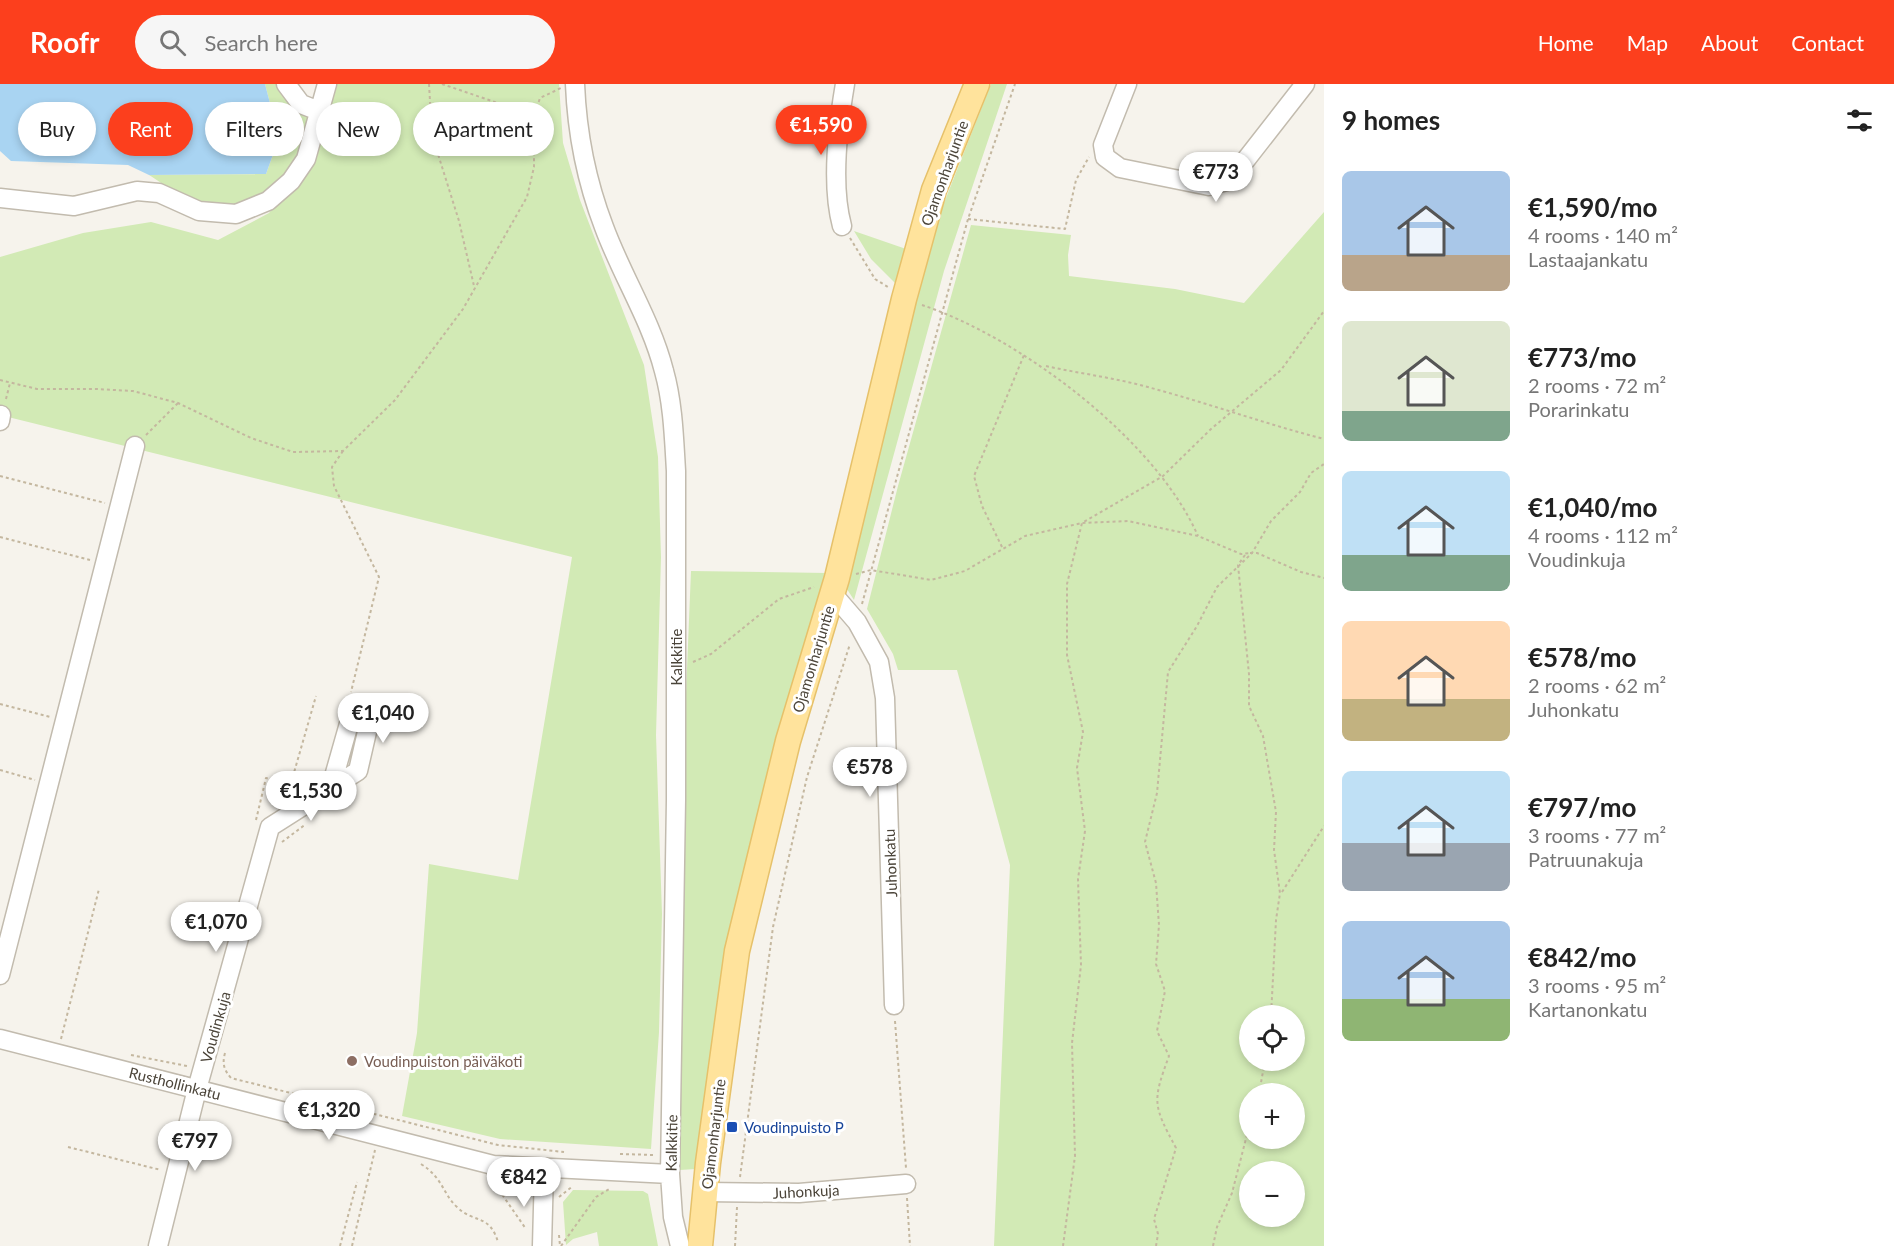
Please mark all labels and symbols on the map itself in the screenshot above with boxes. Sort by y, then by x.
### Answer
pin: €1,590 [772,105,870,156]
street label: Ojamonharjuntie [917,118,971,228]
pin: €773 [1180,152,1252,203]
street label: Ojamonharjuntie [788,603,838,715]
street label: Kalkkitie [667,628,685,685]
pin: €1,040 [334,693,432,744]
pin: €578 [834,747,906,798]
pin: €1,530 [262,771,360,822]
street label: Juhonkatu [880,828,900,898]
pin: €1,070 [167,902,265,953]
street label: Voudinkuja [196,989,234,1065]
place label: Voudinpuiston päiväkoti [364,1052,522,1070]
marker: Voudinpuiston päiväkoti [345,1054,359,1068]
street label: Rusthollinkatu [127,1063,223,1103]
street label: Ojamonharjuntie [697,1078,729,1190]
pin: €1,320 [280,1090,378,1141]
street label: Kalkkitie [662,1114,680,1172]
place label: Voudinpuisto P [744,1118,844,1136]
marker: Voudinpuisto P [725,1120,739,1134]
pin: €797 [159,1121,231,1172]
pin: €842 [488,1157,560,1208]
street label: Juhonkuja [772,1180,840,1202]

